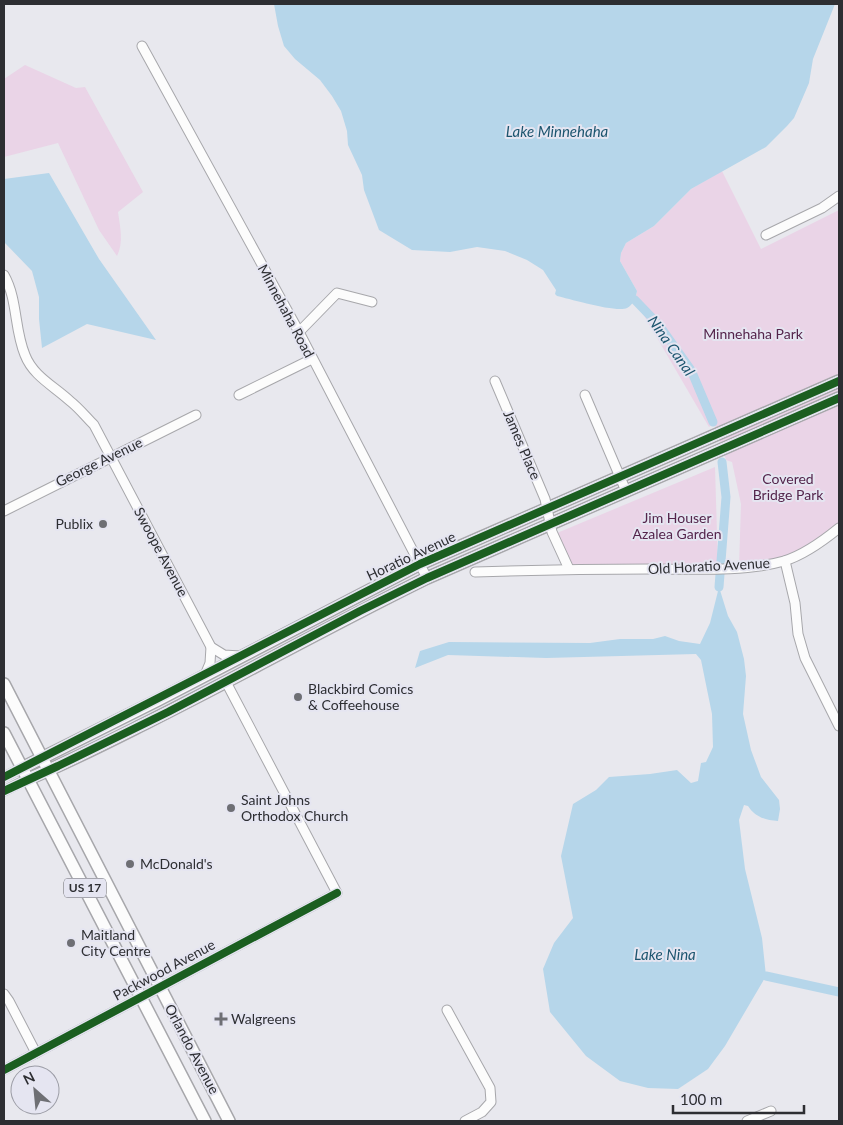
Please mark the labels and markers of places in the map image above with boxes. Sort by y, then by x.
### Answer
place label: Publix [55,515,93,532]
marker: Publix [97,518,109,530]
place label: Blackbird Comics & Coffeehouse [308,680,413,713]
marker: Blackbird Comics & Coffeehouse [292,691,304,703]
place label: Saint Johns Orthodox Church [241,791,348,824]
marker: Saint Johns Orthodox Church [225,802,237,814]
place label: McDonald's [140,855,213,872]
marker: McDonald's [124,858,136,870]
place label: Maitland City Centre [81,926,151,959]
marker: Maitland City Centre [65,937,77,949]
place label: Walgreens [231,1010,296,1027]
marker: Walgreens [215,1013,227,1025]

